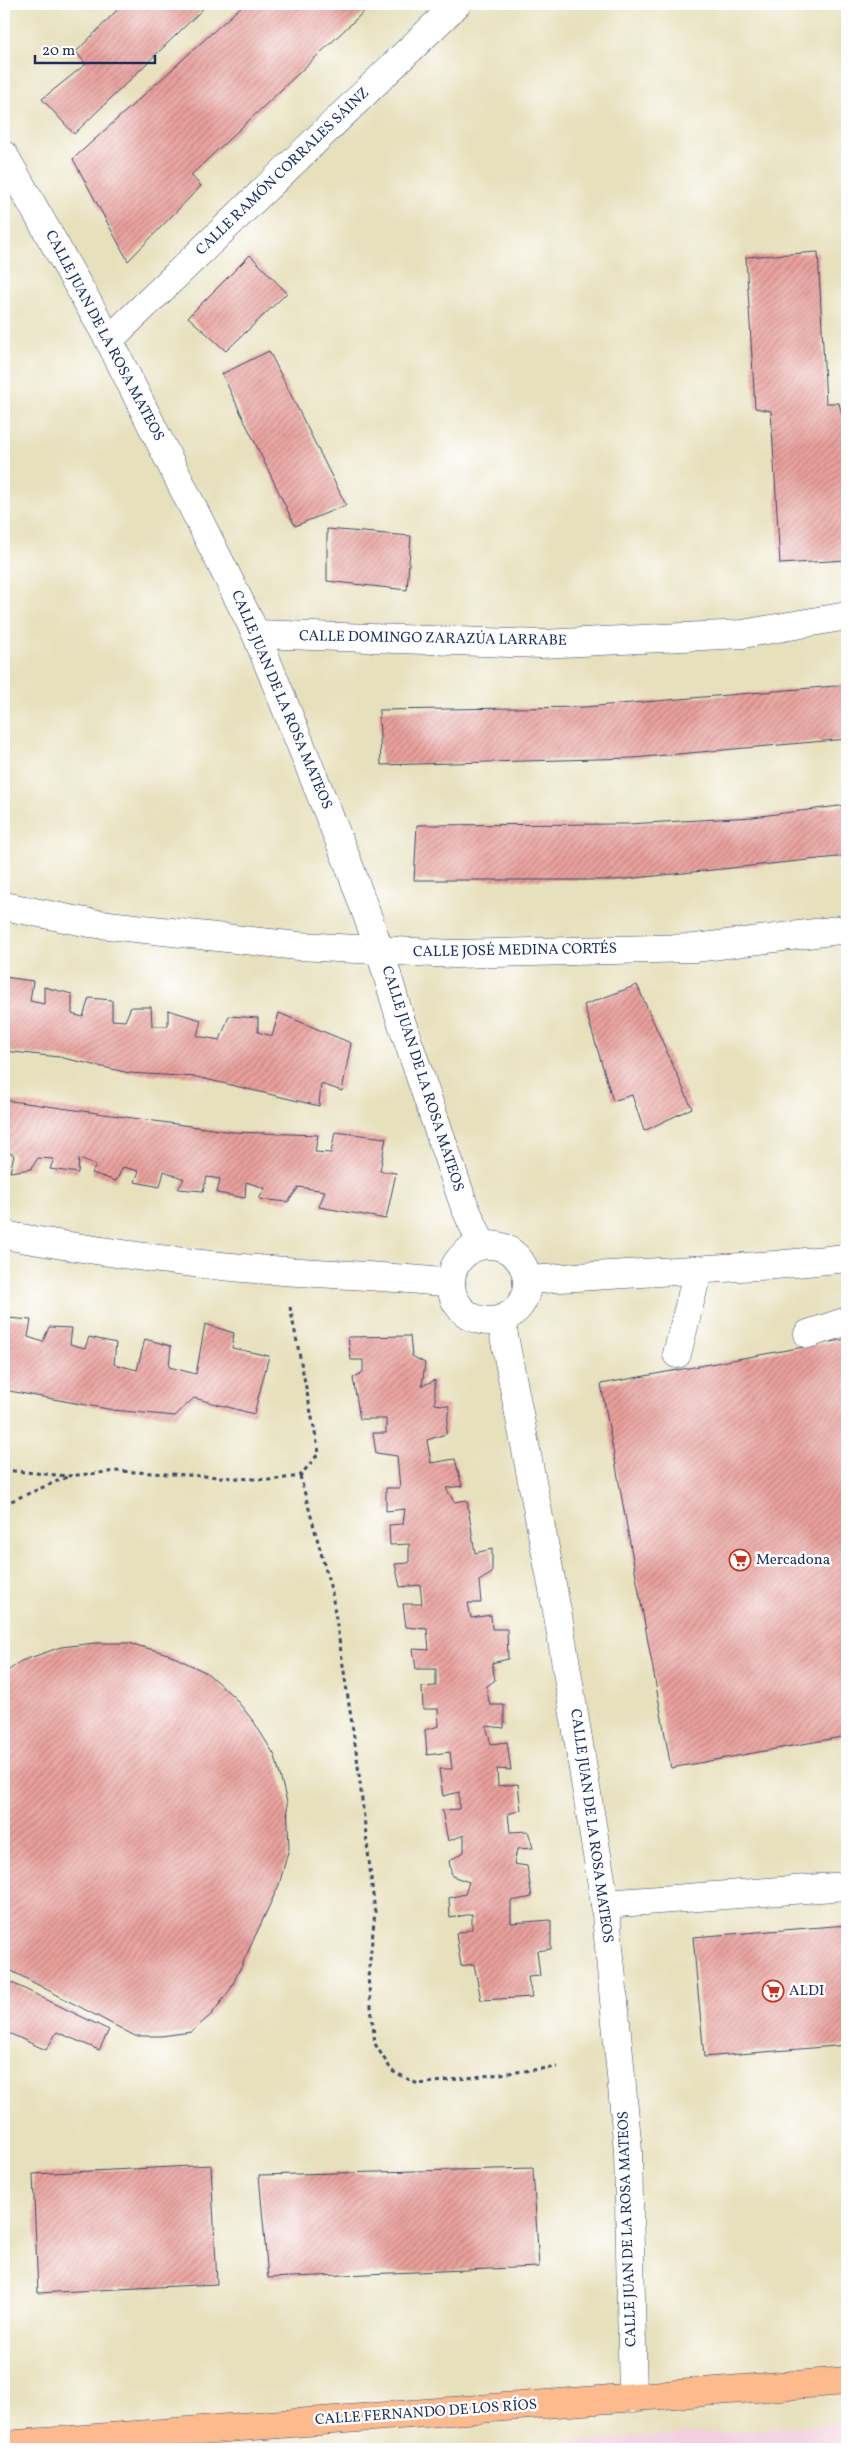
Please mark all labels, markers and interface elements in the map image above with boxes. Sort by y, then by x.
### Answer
scale bar [35,32,155,64]
text: 20 m [42,41,75,62]
street label: CALLE RAMÓN CORRALES SÁINZ [192,83,374,261]
street label: CALLE JUAN DE LA ROSA MATEOS [39,227,169,445]
street label: CALLE JUAN DE LA ROSA MATEOS [225,587,337,813]
street label: CALLE DOMINGO ZARAZÚA LARRABE [299,626,567,652]
street label: CALLE JOSÉ MEDINA CORTÉS [413,939,617,963]
street label: CALLE JUAN DE LA ROSA MATEOS [376,963,468,1195]
supermarket icon: Mercadona [728,1548,752,1572]
place label: Mercadona [756,1550,830,1571]
street label: CALLE JUAN DE LA ROSA MATEOS [564,1708,618,1944]
supermarket icon: ALDI [761,1979,785,2003]
place label: ALDI [789,1981,824,2002]
street label: CALLE JUAN DE LA ROSA MATEOS [613,2111,643,2347]
street label: CALLE FERNANDO DE LOS RÍOS [314,2395,538,2431]

